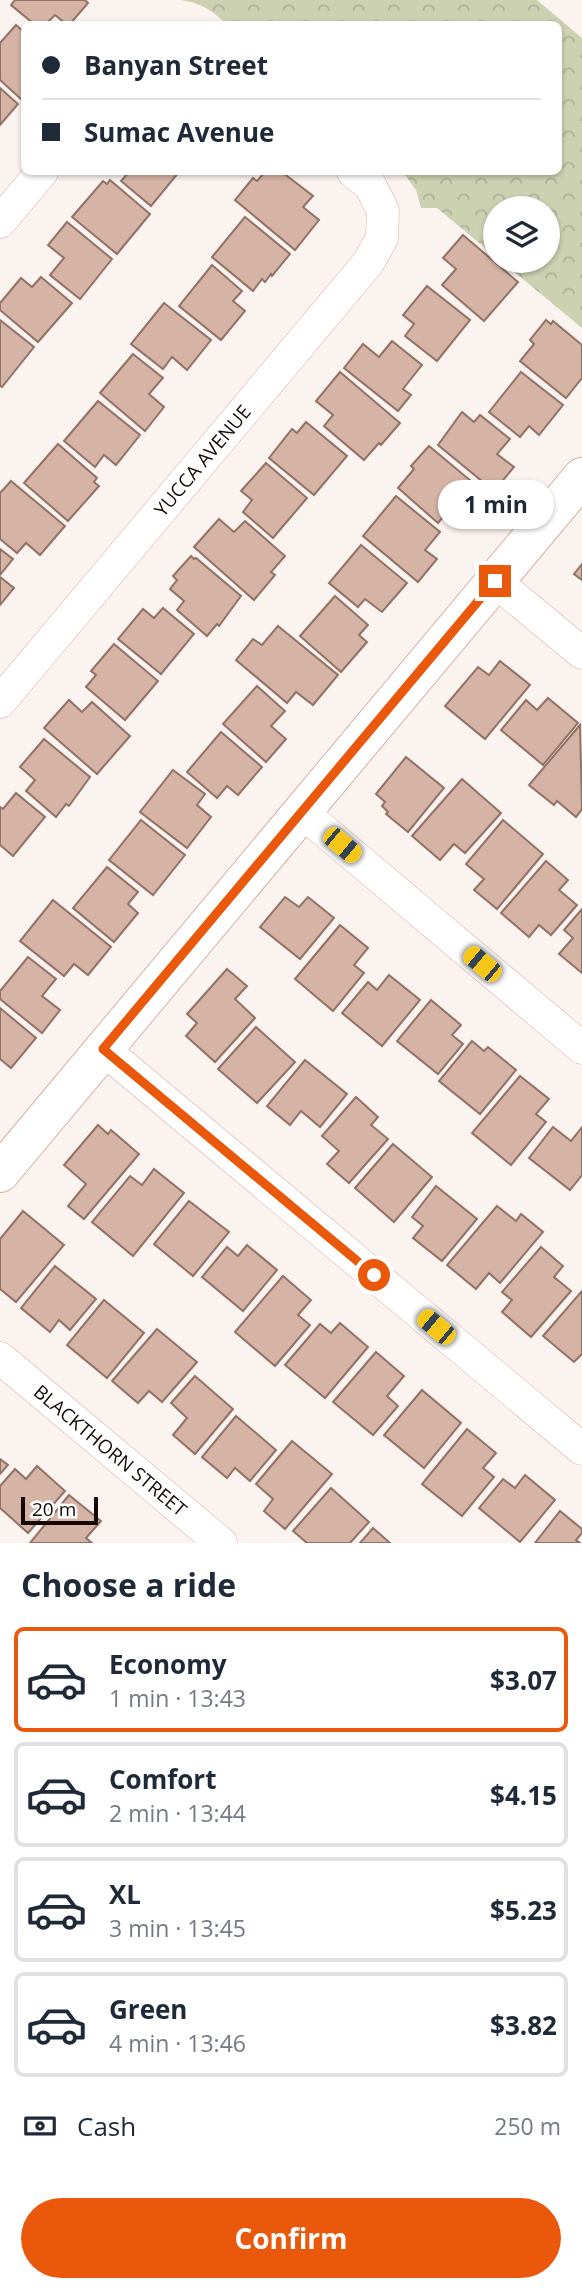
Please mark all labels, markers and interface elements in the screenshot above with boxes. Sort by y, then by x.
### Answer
text: Banyan Street [84,47,268,83]
text: Sumac Avenue [84,114,274,150]
map controls [483,196,560,273]
button: layers [483,196,560,273]
street label: YUCCA AVENUE [148,399,257,522]
callout: 1 min [437,480,553,528]
text: 1 min [464,488,528,520]
route end [479,565,511,597]
car [320,823,365,867]
car [460,942,505,986]
route start [358,1259,390,1291]
car [414,1305,459,1349]
street label: BLACKTHORN STREET [28,1379,193,1522]
scale bar [21,1494,98,1526]
text: 20 m [32,1496,76,1522]
text: Choose a ride [21,1563,236,1606]
text: Economy [109,1646,227,1682]
icon: car [25,1648,88,1711]
text: $3.07 [490,1662,557,1698]
text: 1 min · 13:43 [109,1682,246,1714]
text: Comfort [109,1761,216,1797]
icon: car [25,1763,88,1826]
text: $4.15 [490,1777,557,1813]
text: 2 min · 13:44 [109,1797,246,1829]
text: XL [109,1876,141,1912]
icon: car [25,1878,88,1941]
text: $5.23 [490,1892,557,1928]
text: 3 min · 13:45 [109,1912,246,1944]
text: Green [109,1991,187,2027]
icon: car [25,1993,88,2056]
text: $3.82 [490,2007,557,2043]
text: 4 min · 13:46 [109,2027,246,2059]
icon: cash [21,2107,59,2145]
text: Cash [77,2108,136,2144]
text: 250 m [494,2110,561,2142]
button: Confirm [21,2198,561,2278]

